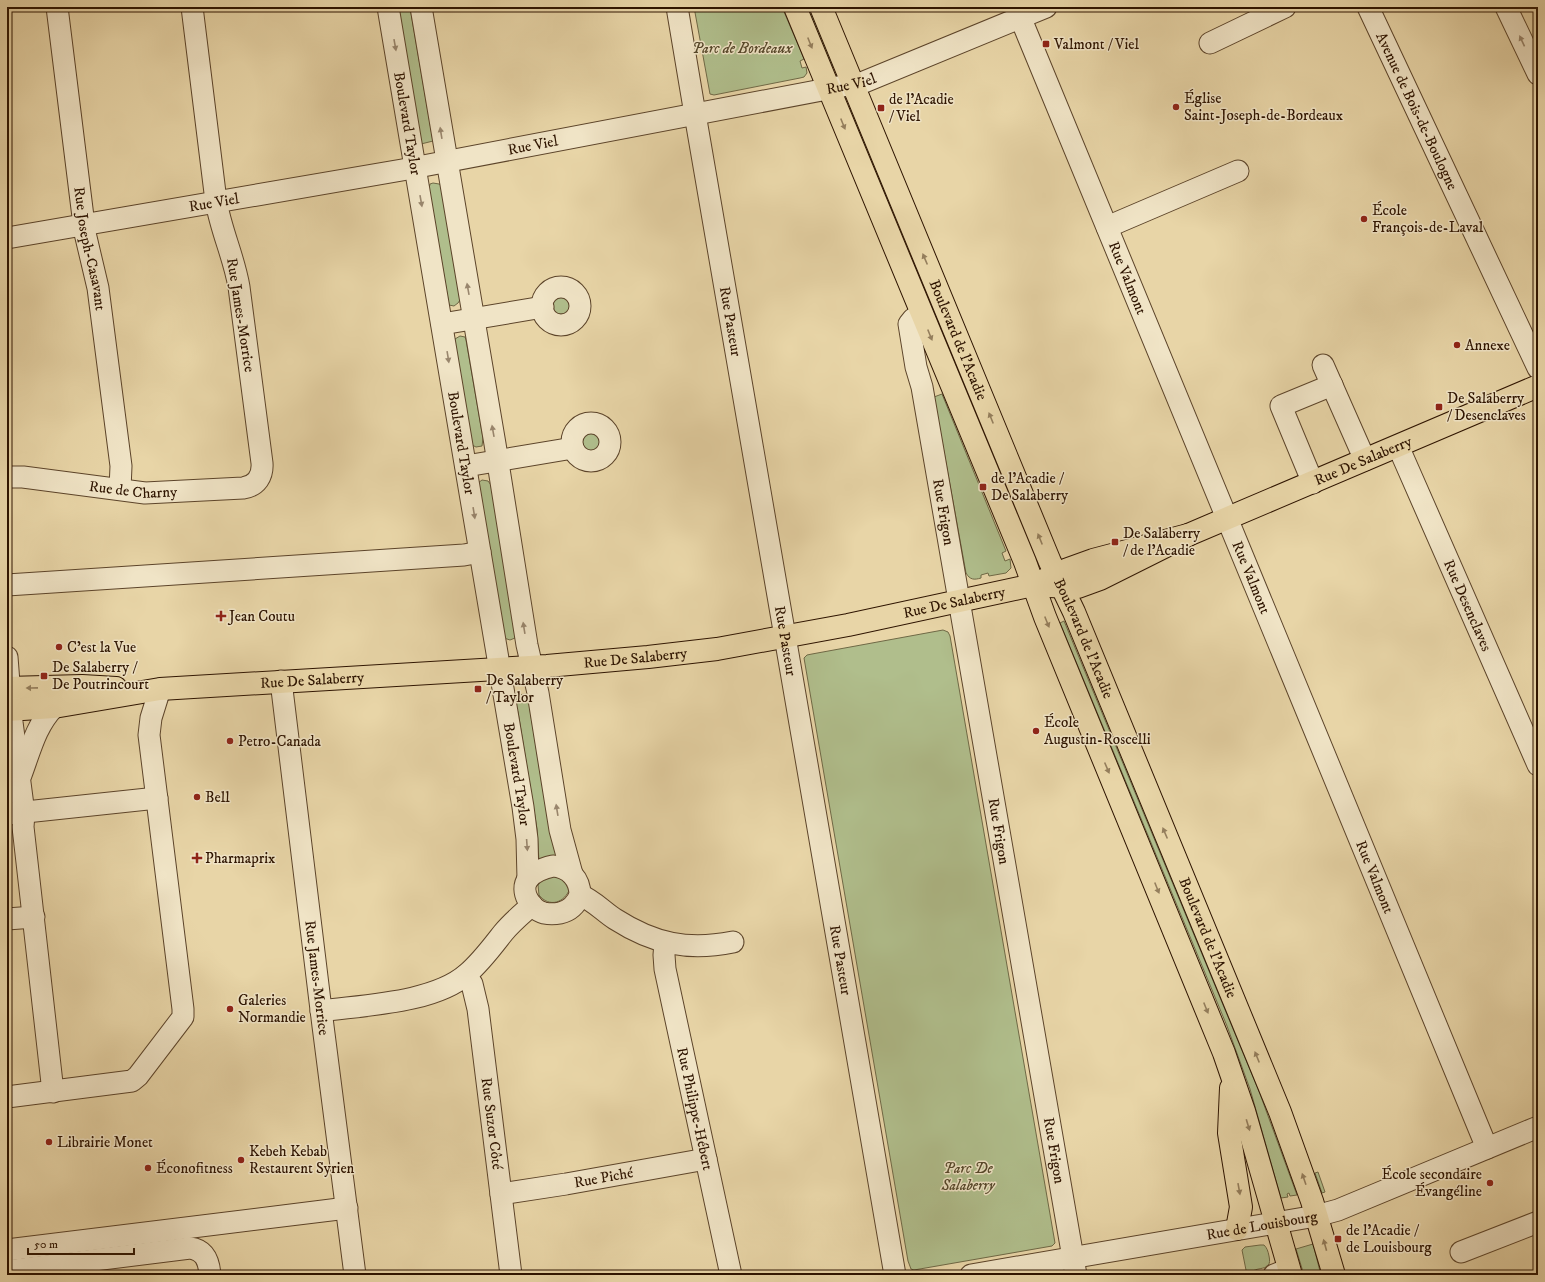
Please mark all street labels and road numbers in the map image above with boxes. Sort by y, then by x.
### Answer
street label: Avenue de Bois-de-Boulogne [1371,29,1462,193]
street label: Rue Viel [825,69,880,99]
street label: Boulevard Taylor [389,70,425,177]
street label: Rue Viel [506,131,560,160]
street label: Rue Joseph-Casavant [69,186,110,312]
street label: Rue Viel [187,189,241,217]
street label: Rue Valmont [1104,239,1151,318]
street label: Rue James-Morrice [222,256,259,374]
street label: Boulevard de l'Acadie [925,277,991,403]
street label: Rue Pasteur [715,285,746,358]
street label: Boulevard Taylor [443,390,479,496]
street label: Rue De Salaberry [1312,432,1416,490]
street label: Rue de Charny [88,477,178,503]
street label: Rue Frigon [928,477,958,547]
street label: Rue Valmont [1227,538,1275,617]
street label: Rue Desenclaves [1439,557,1496,654]
street label: Boulevard de l'Acadie [1049,575,1118,701]
street label: Rue De Salaberry [901,582,1008,623]
street label: Rue Pasteur [770,604,801,678]
street label: Rue De Salaberry [583,643,689,673]
street label: Rue De Salaberry [260,668,365,693]
street label: Boulevard Taylor [499,721,534,827]
street label: Rue Frigon [983,797,1014,866]
street label: Rue Valmont [1351,838,1398,916]
street label: Boulevard de l'Acadie [1174,875,1241,1001]
street label: Rue James-Morrice [300,919,333,1037]
street label: Rue Pasteur [825,924,856,997]
street label: Rue Philippe-Hébert [672,1046,717,1172]
street label: Rue Suzor Côté [477,1076,507,1172]
street label: Rue Frigon [1039,1116,1069,1185]
street label: Rue Piché [573,1163,636,1192]
street label: Rue de Louisbourg [1205,1207,1320,1245]

